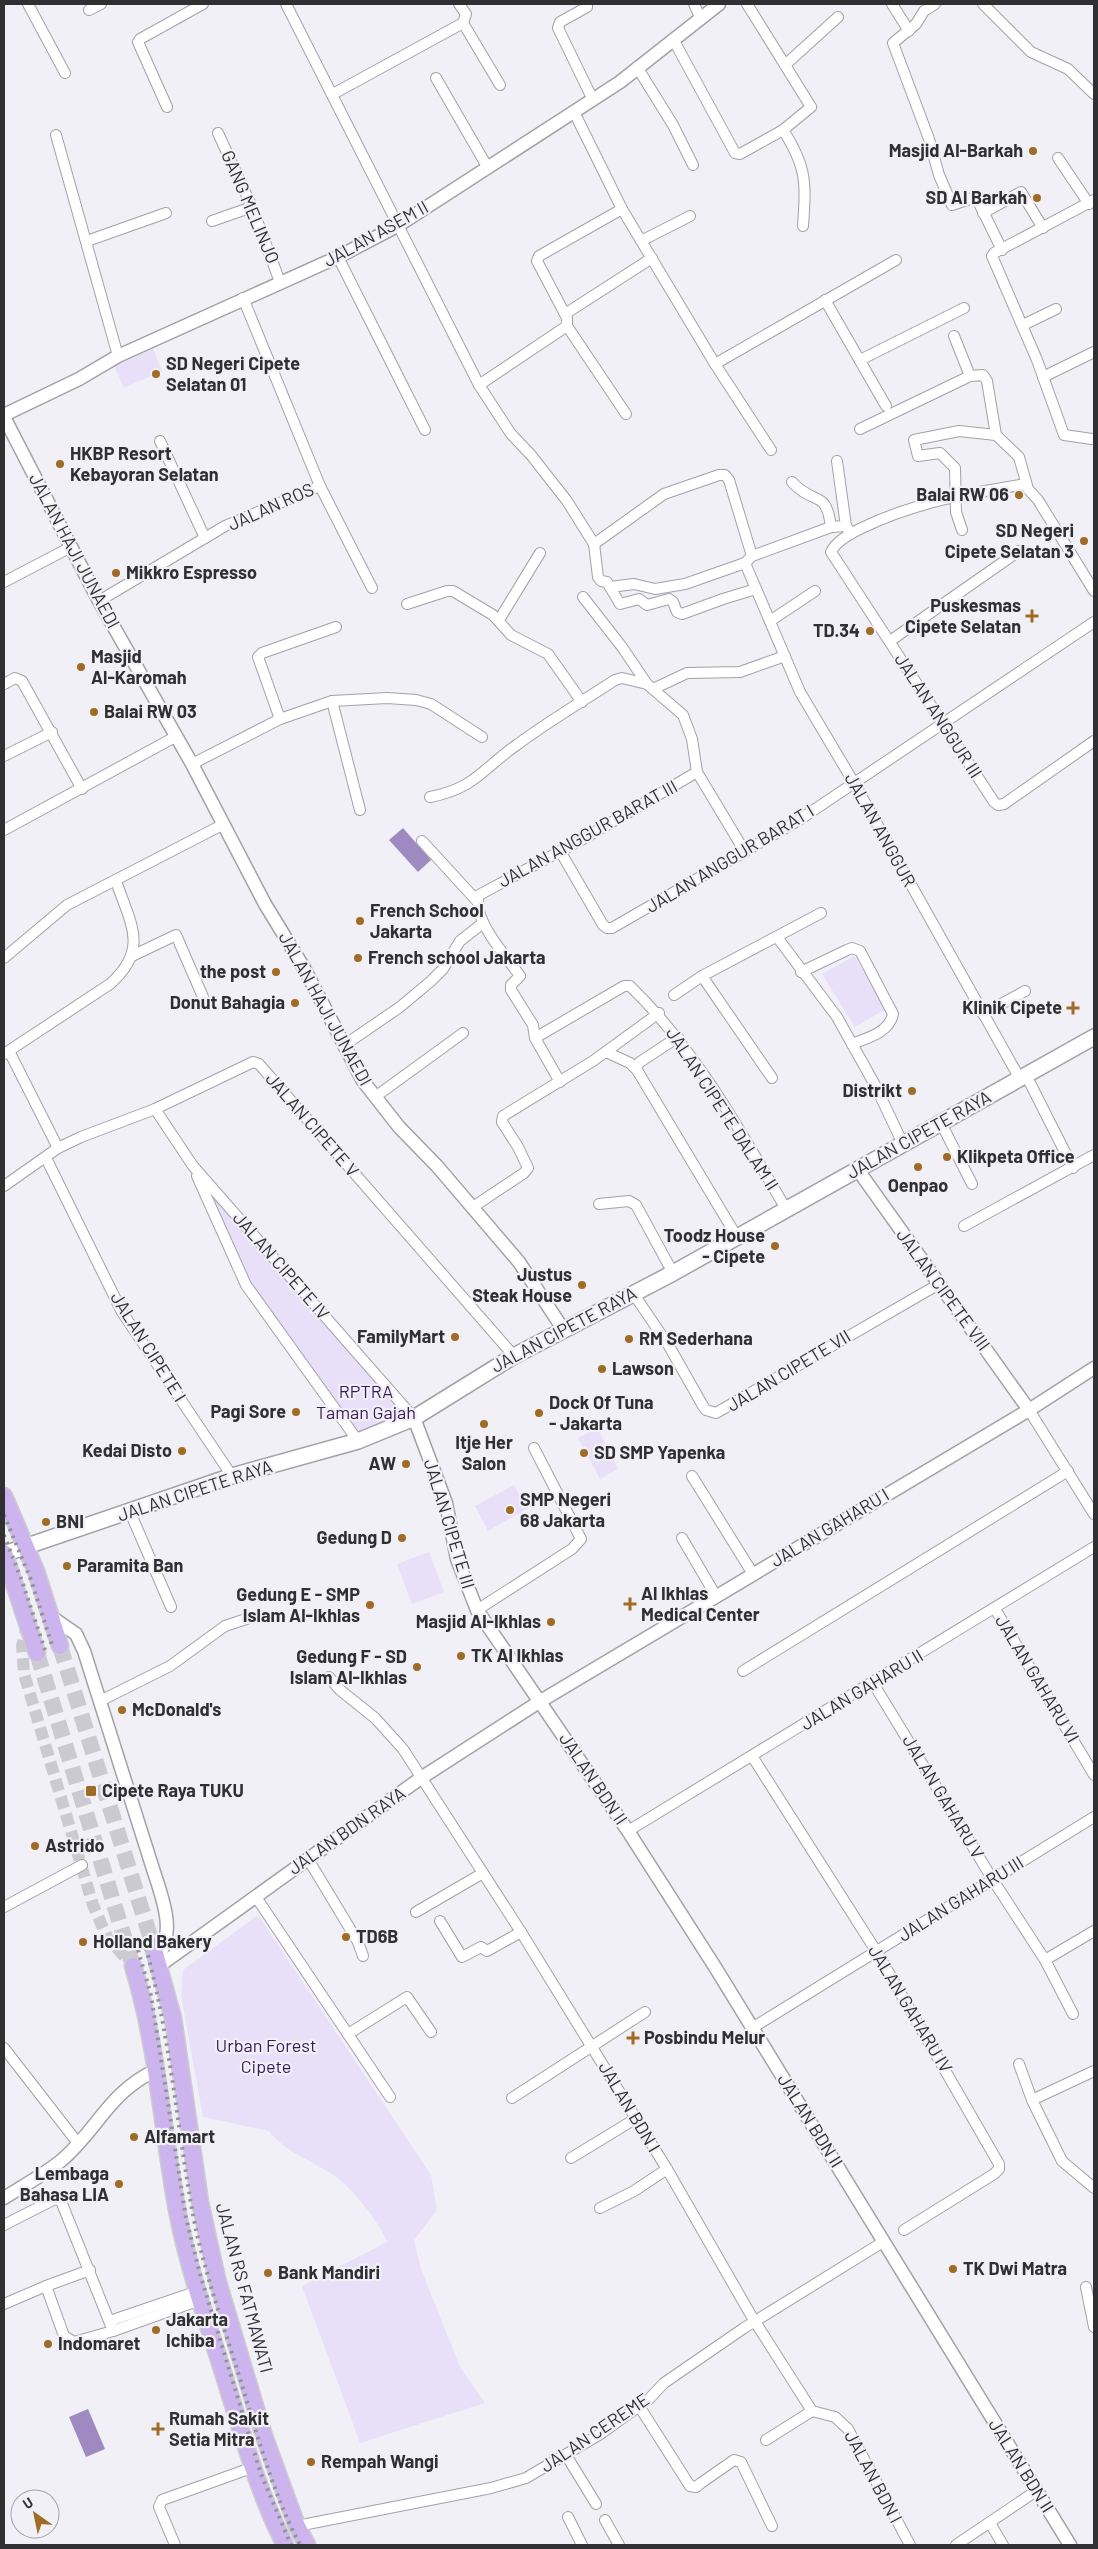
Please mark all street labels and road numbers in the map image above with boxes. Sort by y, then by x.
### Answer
street label: GANG MELINJO [217,147,285,267]
street label: JALAN ASEM II [319,195,432,271]
street label: JALAN HAJI JUNAEDI [25,469,125,632]
street label: JALAN ROS [224,477,317,535]
street label: JALAN ANGGUR III [890,649,987,782]
street label: JALAN ANGGUR [841,769,921,890]
street label: JALAN ANGGUR BARAT III [494,775,681,892]
street label: JALAN ANGGUR BARAT I [642,799,817,917]
street label: JALAN HAJI JUNAEDI [274,928,377,1089]
street label: JALAN CIPETE DALAM II [662,1023,784,1194]
street label: JALAN CIPETE V [261,1068,364,1181]
street label: JALAN CIPETE RAYA [842,1085,995,1183]
street label: JALAN CIPETE IV [229,1207,335,1324]
street label: JALAN CIPETE VIII [892,1224,995,1355]
street label: JALAN CIPETE RAYA [487,1281,640,1377]
street label: JALAN CIPETE I [106,1287,191,1405]
street label: JALAN CIPETE VII [723,1324,854,1416]
street label: JALAN CIPETE RAYA [114,1455,275,1525]
street label: JALAN CIPETE III [420,1456,480,1591]
street label: JALAN GAHARU I [766,1483,893,1571]
street label: JALAN GAHARU VI [991,1611,1085,1746]
street label: JALAN GAHARU II [796,1644,927,1734]
street label: JALAN BDN II [555,1728,633,1829]
street label: JALAN GAHARU V [898,1731,990,1863]
street label: JALAN BDN RAYA [284,1782,409,1879]
street label: JALAN GAHARU III [894,1851,1027,1946]
street label: JALAN GAHARU IV [864,1941,958,2077]
street label: JALAN BDN I [594,2057,665,2156]
street label: JALAN BDN II [773,2070,848,2171]
street label: JALAN RS FATMAWATI [212,2200,278,2375]
street label: JALAN CEREME [536,2388,653,2477]
street label: JALAN BDN II [984,2415,1059,2516]
street label: JALAN BDN I [840,2426,907,2527]

